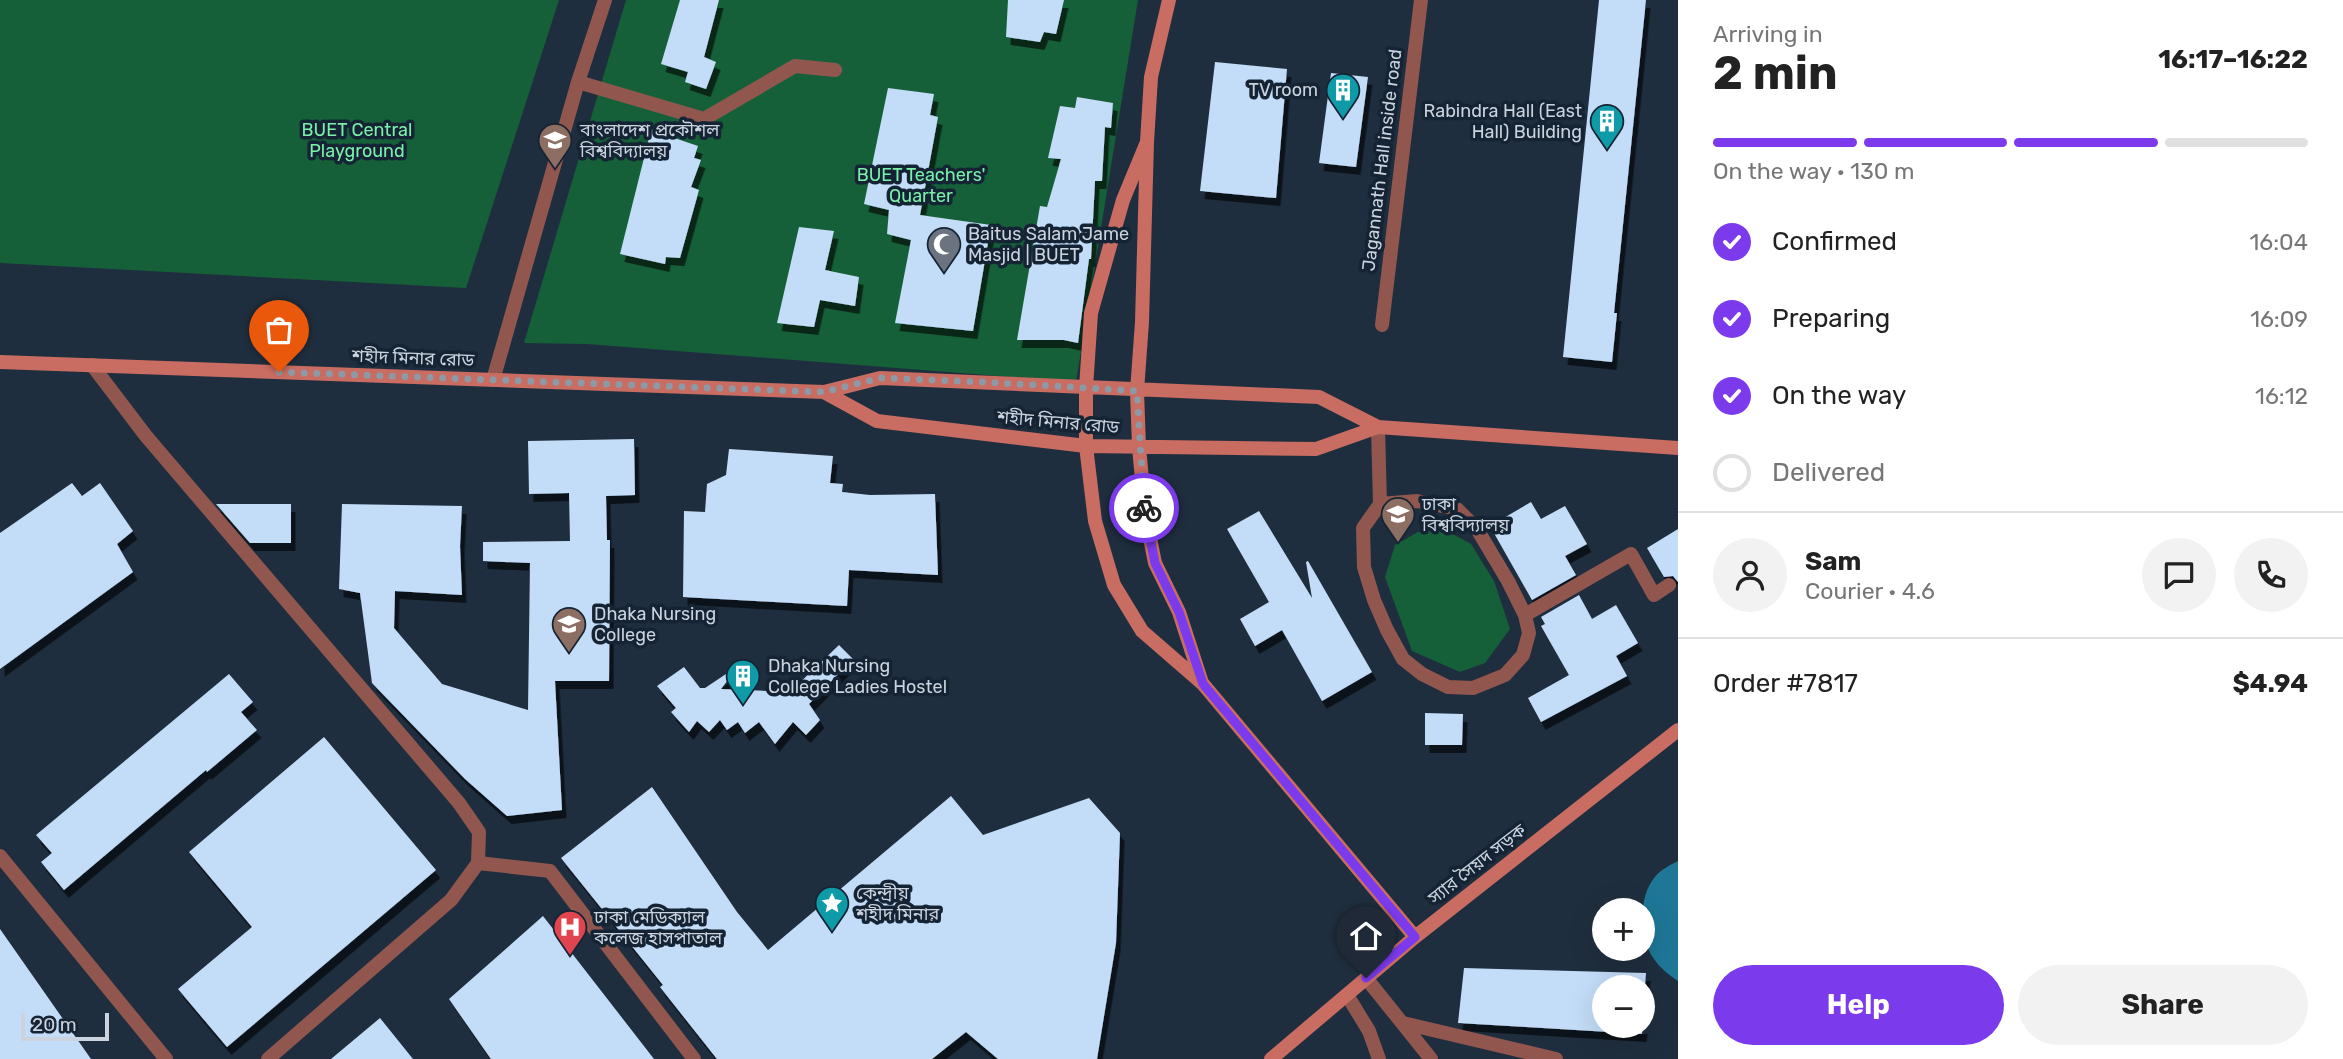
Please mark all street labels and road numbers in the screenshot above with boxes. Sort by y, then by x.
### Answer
street label: Jagannath Hall inside road [1357,48,1407,272]
street label: শহীদ মিনার রোড [350,345,475,371]
street label: শহীদ মিনার রোড [995,406,1120,438]
street label: স্যার সৈয়দ সড়ক [1423,819,1531,910]

